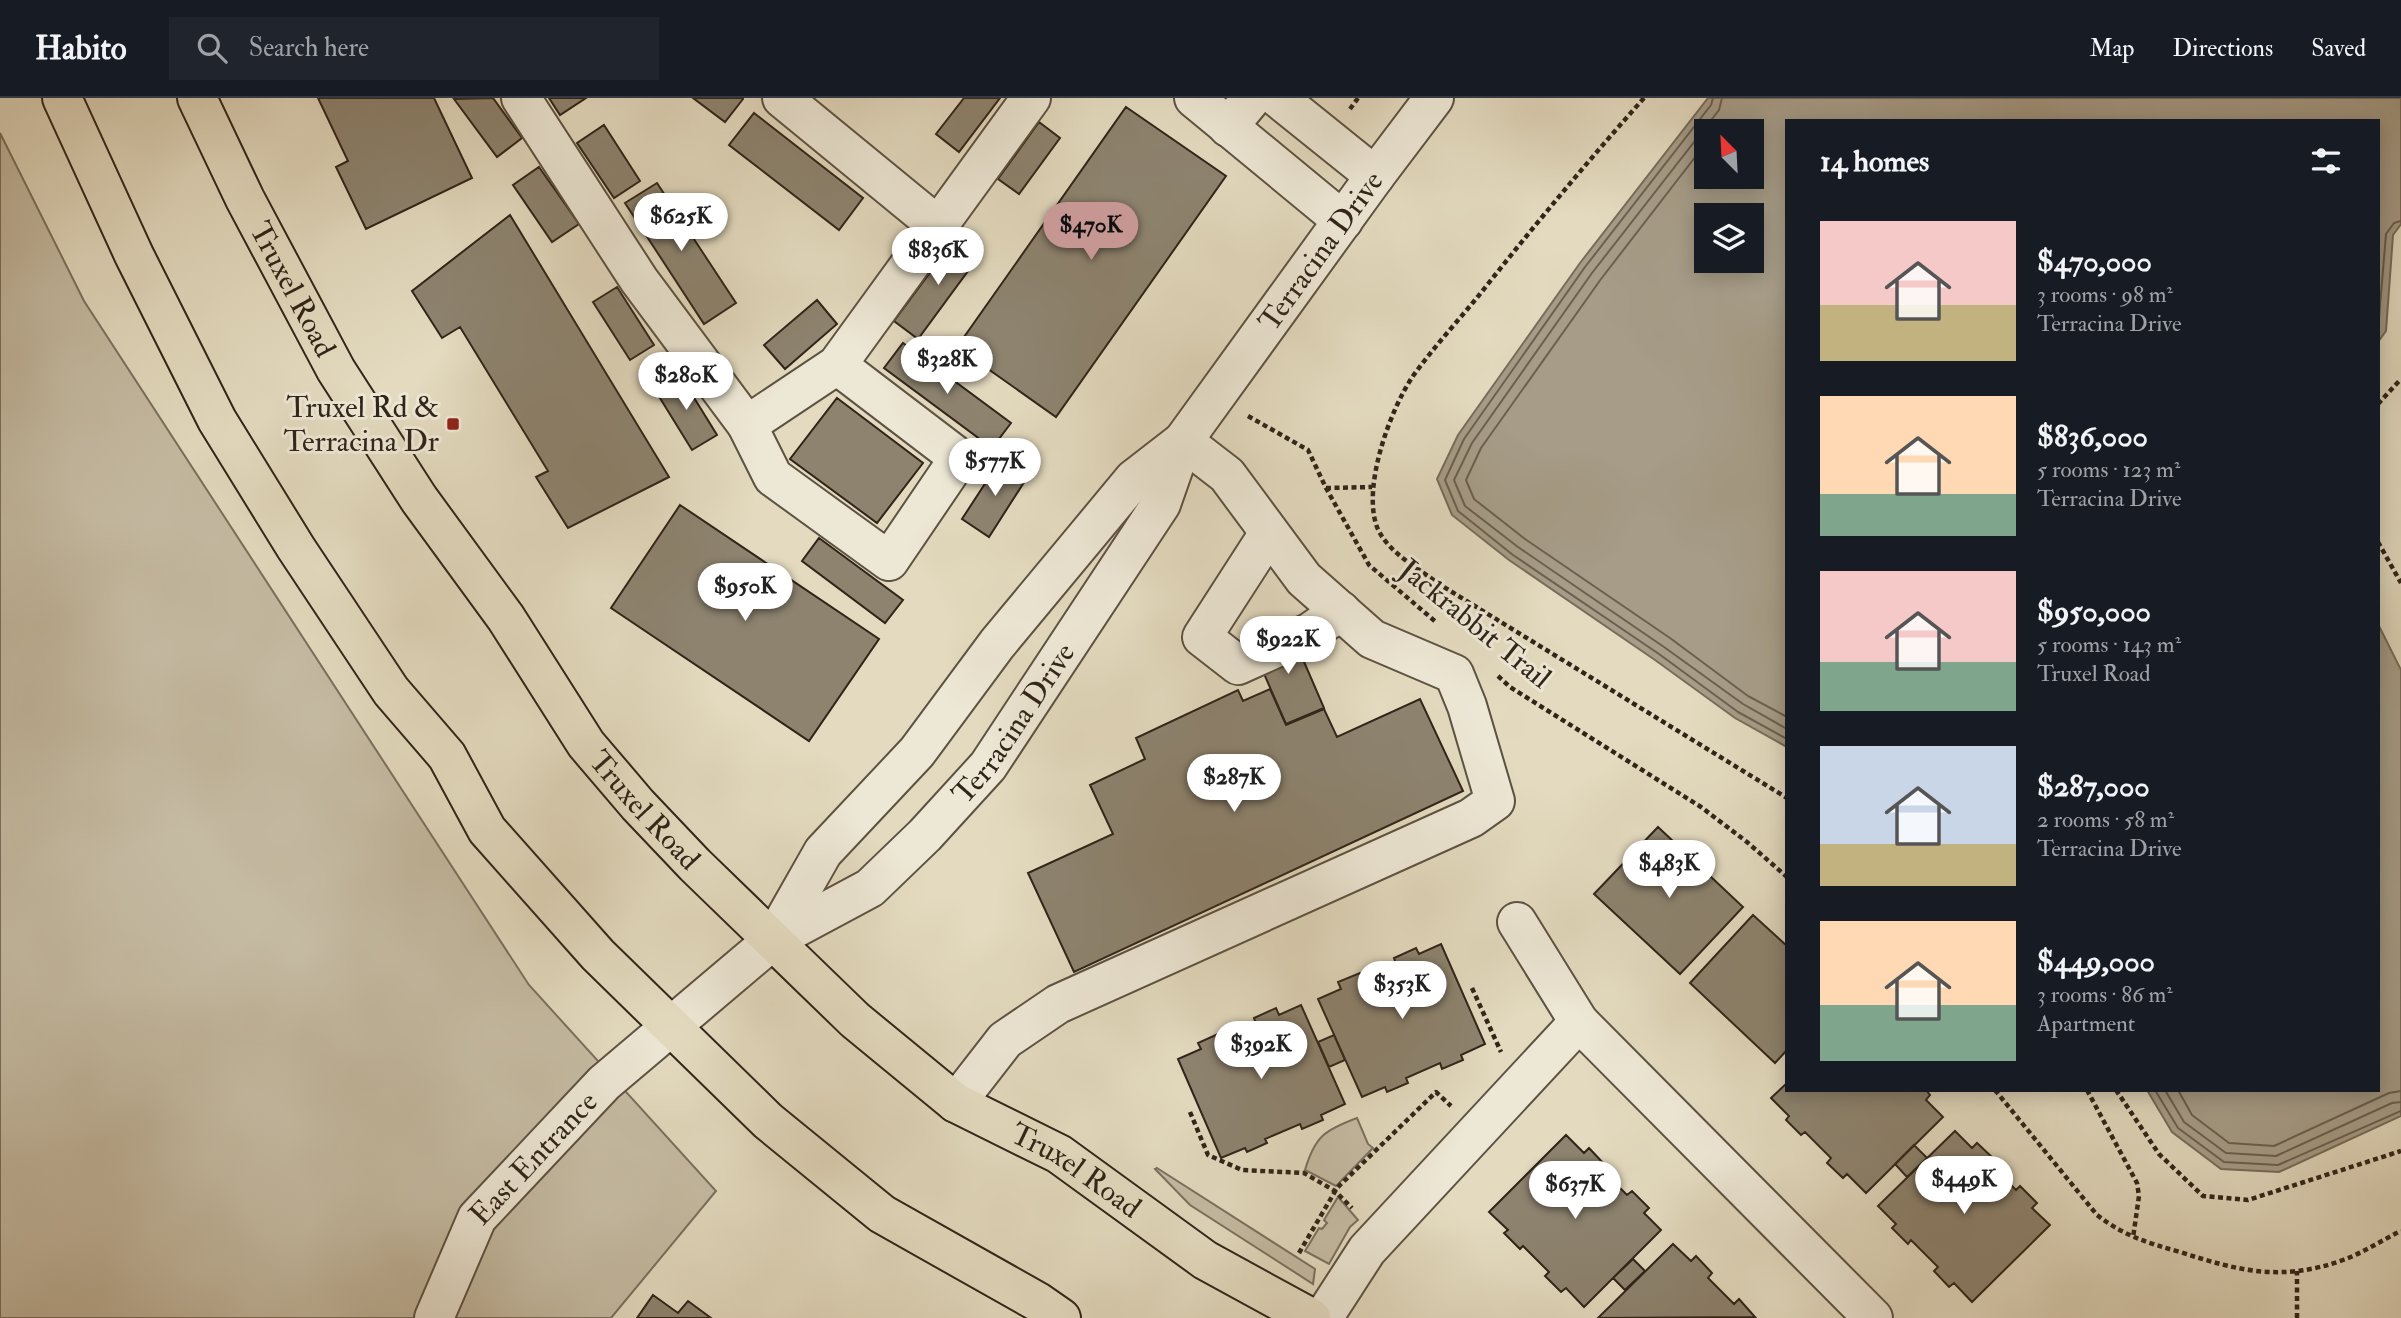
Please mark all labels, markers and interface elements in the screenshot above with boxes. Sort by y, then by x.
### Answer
search box [169,17,659,80]
text: Habito [35,28,127,69]
icon: search [193,29,231,67]
text: Search here [249,32,369,64]
text: Map [2089,33,2134,64]
text: Directions [2172,33,2273,64]
text: Saved [2311,33,2366,64]
north arrow [1694,119,1764,189]
map controls [1694,119,1764,273]
icon: filters [2307,142,2345,180]
text: 14 homes [1820,143,1929,180]
street label: Terracina Drive [1250,164,1391,338]
pin: $625K [632,194,730,253]
text: $625K [650,201,712,230]
pin: $470K [1042,202,1140,262]
button: layers [1694,203,1764,273]
text: $470K [1059,210,1123,239]
street label: Truxel Road [242,215,344,363]
pin: $836K [889,228,987,287]
text: $836K [908,235,968,264]
text: $470,000 [2037,243,2152,280]
icon: home [1876,249,1960,333]
text: 3 rooms · 98 m² [2037,280,2173,309]
text: Terracina Drive [2037,309,2182,338]
pin: $328K [898,336,996,396]
text: $328K [917,344,977,373]
pin: $280K [637,352,735,412]
text: $280K [654,360,718,389]
place label: Truxel Rd & Terracina Dr [283,389,439,460]
marker: Truxel Rd & Terracina Dr [445,416,461,432]
text: $836,000 [2037,418,2148,455]
icon: home [1876,424,1960,508]
pin: $577K [946,438,1044,498]
text: $577K [965,446,1025,475]
text: 5 rooms · 123 m² [2037,455,2180,484]
text: Terracina Drive [2037,484,2182,513]
street label: Jackrabbit Trail [1391,551,1559,697]
pin: $950K [696,564,794,623]
text: $950K [714,571,776,600]
text: $950,000 [2037,593,2151,630]
icon: home [1876,599,1960,683]
pin: $922K [1239,616,1337,676]
text: $922K [1256,624,1320,653]
text: 5 rooms · 143 m² [2037,630,2181,659]
street label: Terracina Drive [944,636,1083,812]
text: Truxel Road [2037,659,2151,688]
street label: Truxel Road [581,743,708,878]
pin: $287K [1185,754,1283,814]
text: $287K [1203,762,1265,791]
text: $287,000 [2037,768,2150,805]
icon: home [1876,774,1960,858]
text: 2 rooms · 58 m² [2037,805,2174,834]
text: Terracina Drive [2037,834,2182,863]
pin: $483K [1620,840,1718,900]
text: $483K [1638,848,1700,877]
text: $449,000 [2037,943,2155,980]
icon: home [1876,949,1960,1033]
pin: $353K [1353,962,1451,1021]
text: $353K [1374,969,1430,998]
text: 3 rooms · 86 m² [2037,980,2173,1009]
text: Apartment [2037,1009,2135,1038]
pin: $392K [1212,1021,1310,1081]
text: $392K [1230,1029,1292,1058]
street label: East Entrance [461,1083,605,1233]
street label: Truxel Road [1005,1115,1149,1226]
pin: $449K [1915,1156,2013,1216]
pin: $637K [1526,1162,1624,1221]
text: $449K [1931,1164,1997,1193]
text: $637K [1545,1169,1605,1198]

